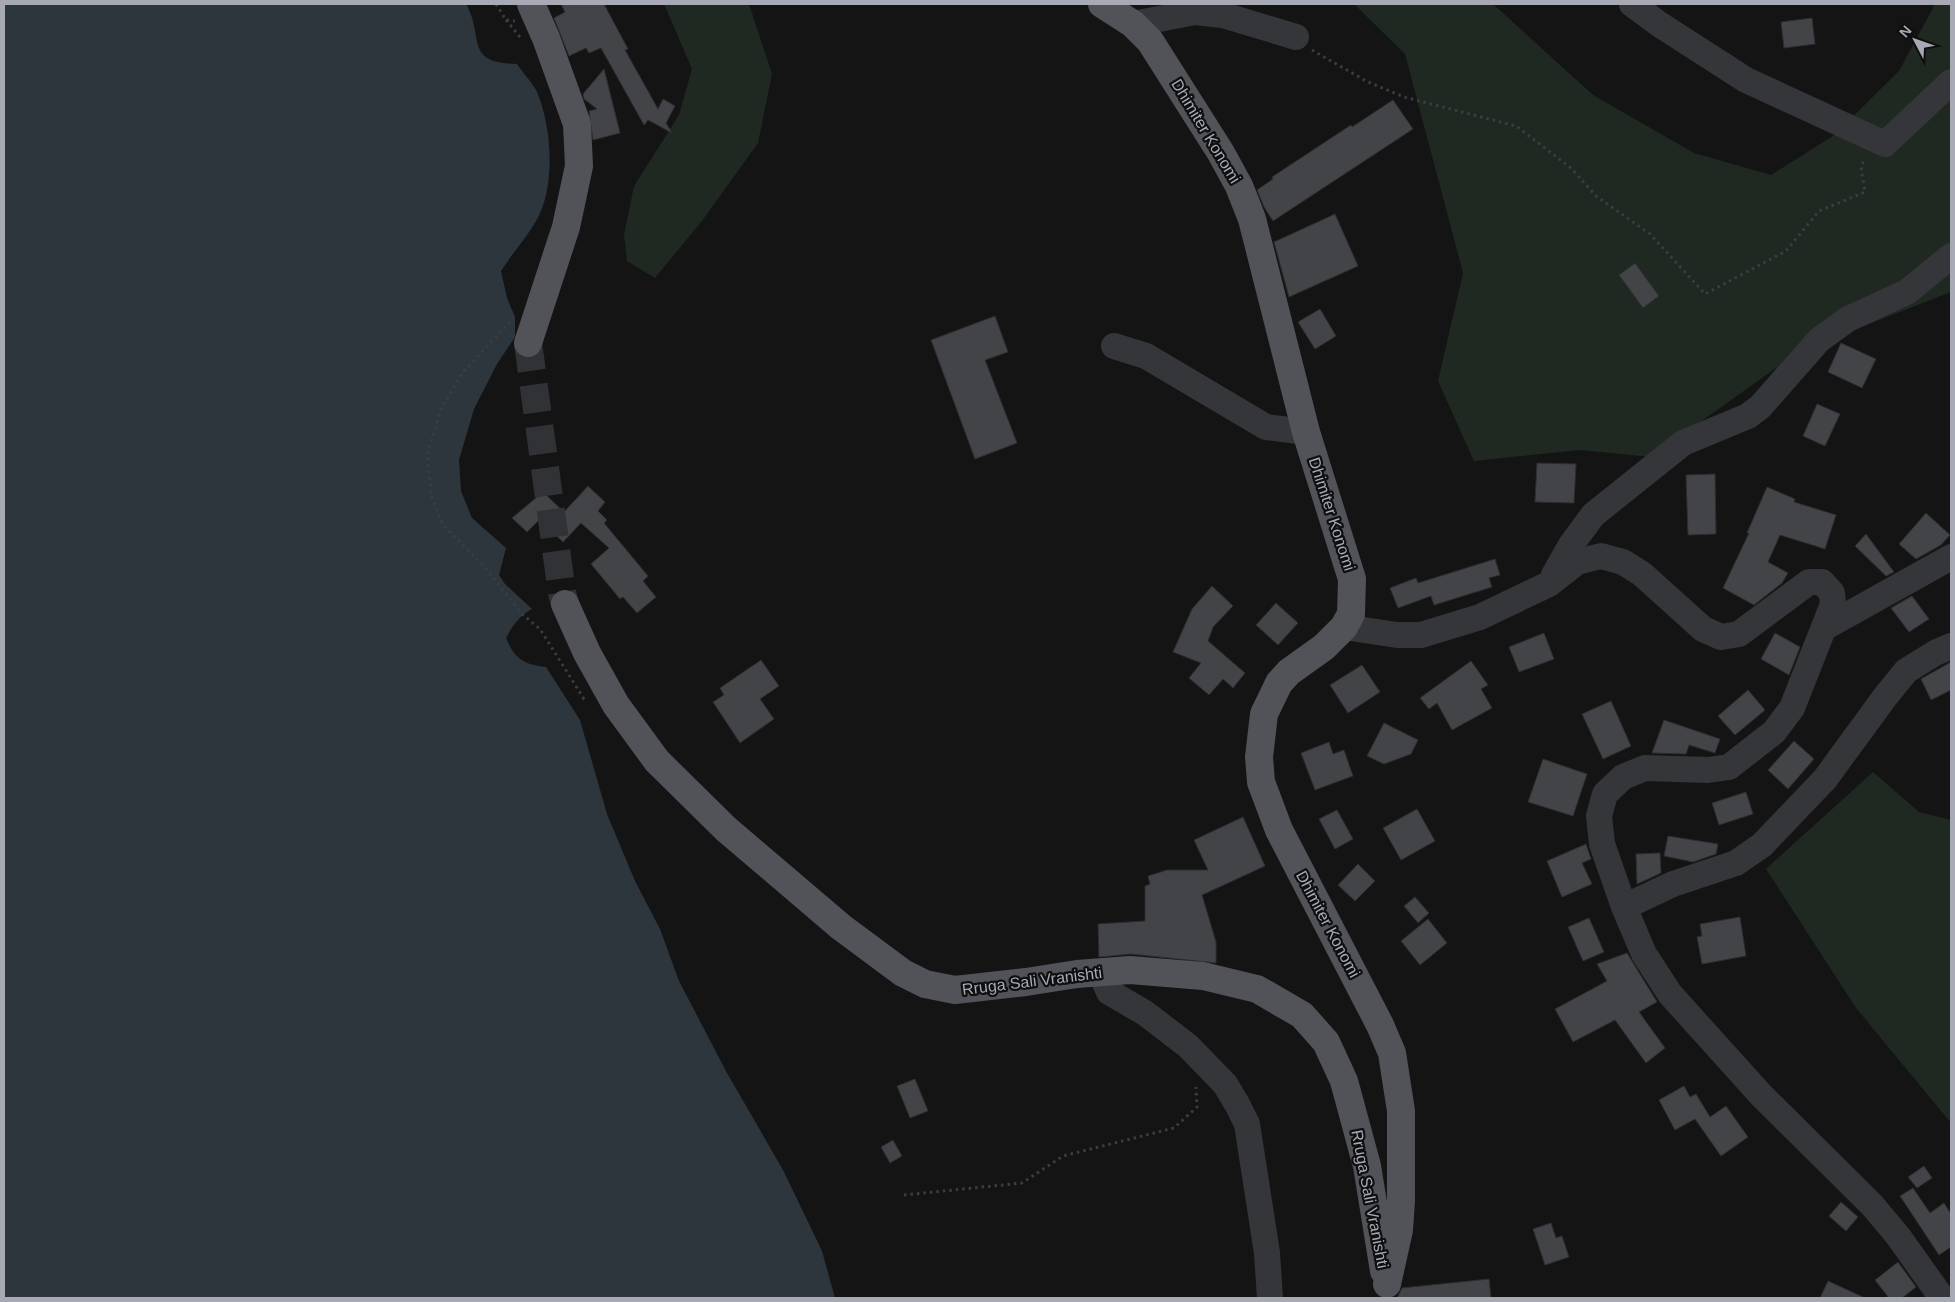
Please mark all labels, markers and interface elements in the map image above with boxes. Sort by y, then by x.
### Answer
north arrow [1890,15,1940,65]
text: N [1896,22,1915,41]
street label: Dhimiter Konomi [1168,76,1244,186]
street label: Dhimiter Konomi [1306,455,1358,573]
street label: Dhimiter Konomi [1293,868,1363,980]
street label: Rruga Sali Vranishti [961,964,1103,998]
street label: Rruga Sali Vranishti [1348,1128,1392,1270]

